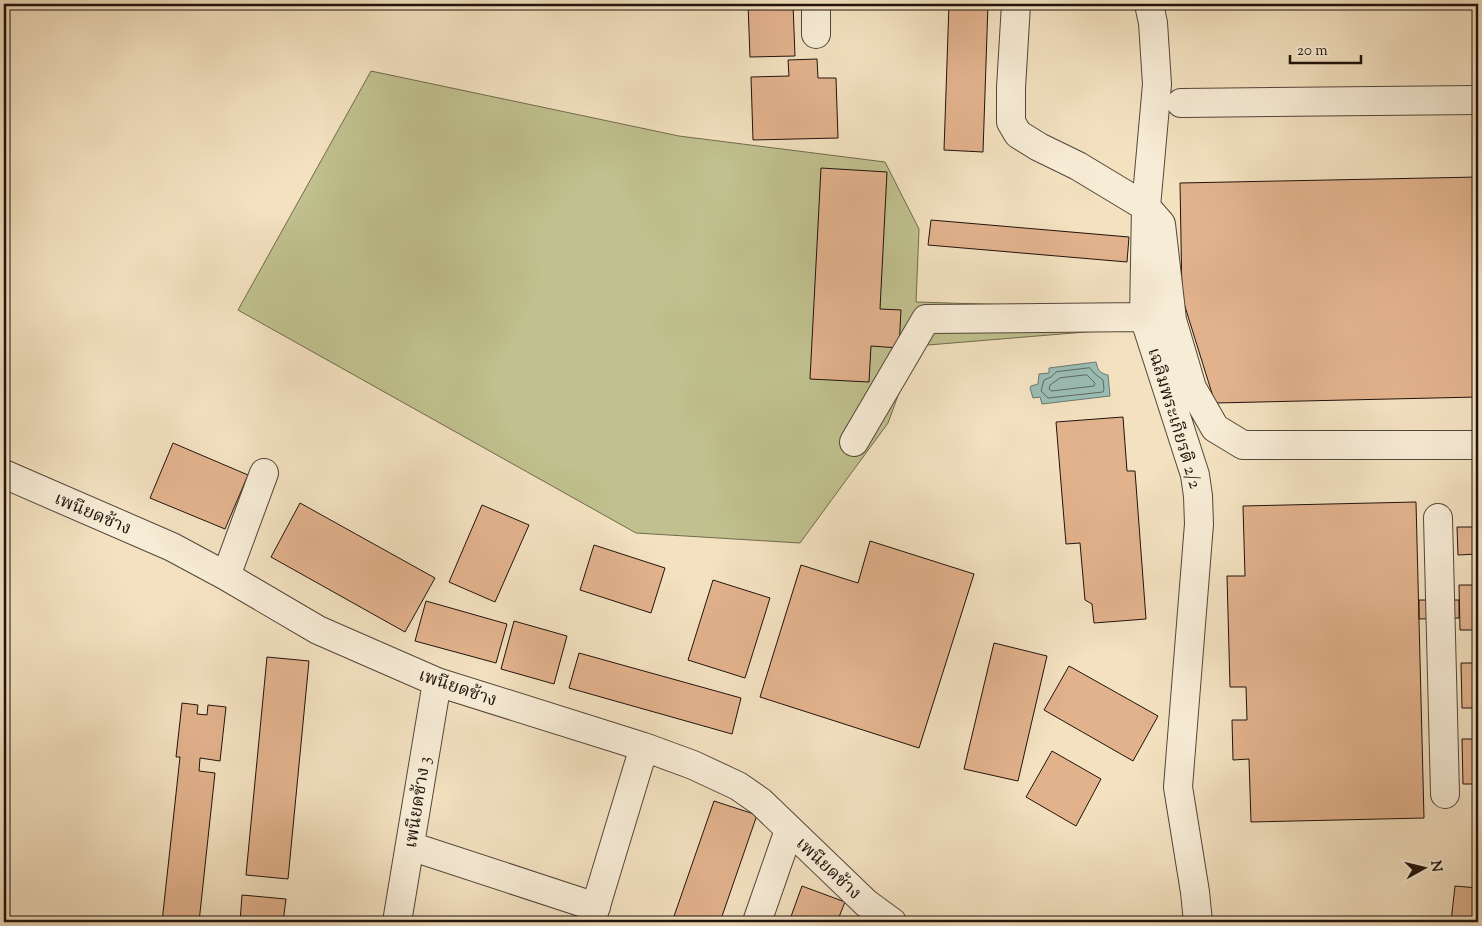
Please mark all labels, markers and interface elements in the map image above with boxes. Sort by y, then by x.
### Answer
scale bar [1290,32,1361,64]
text: 20 m [1297,41,1328,62]
street label: เฉลิมพระเกียรติ 2/2 [1139,345,1207,493]
street label: เพนียดช้าง [50,487,135,543]
street label: เพนียดช้าง [415,663,500,714]
street label: เพนียดช้าง 3 [399,755,439,850]
street label: เพนียดช้าง [789,832,866,907]
north arrow [1400,844,1450,894]
text: N [1424,860,1446,873]

